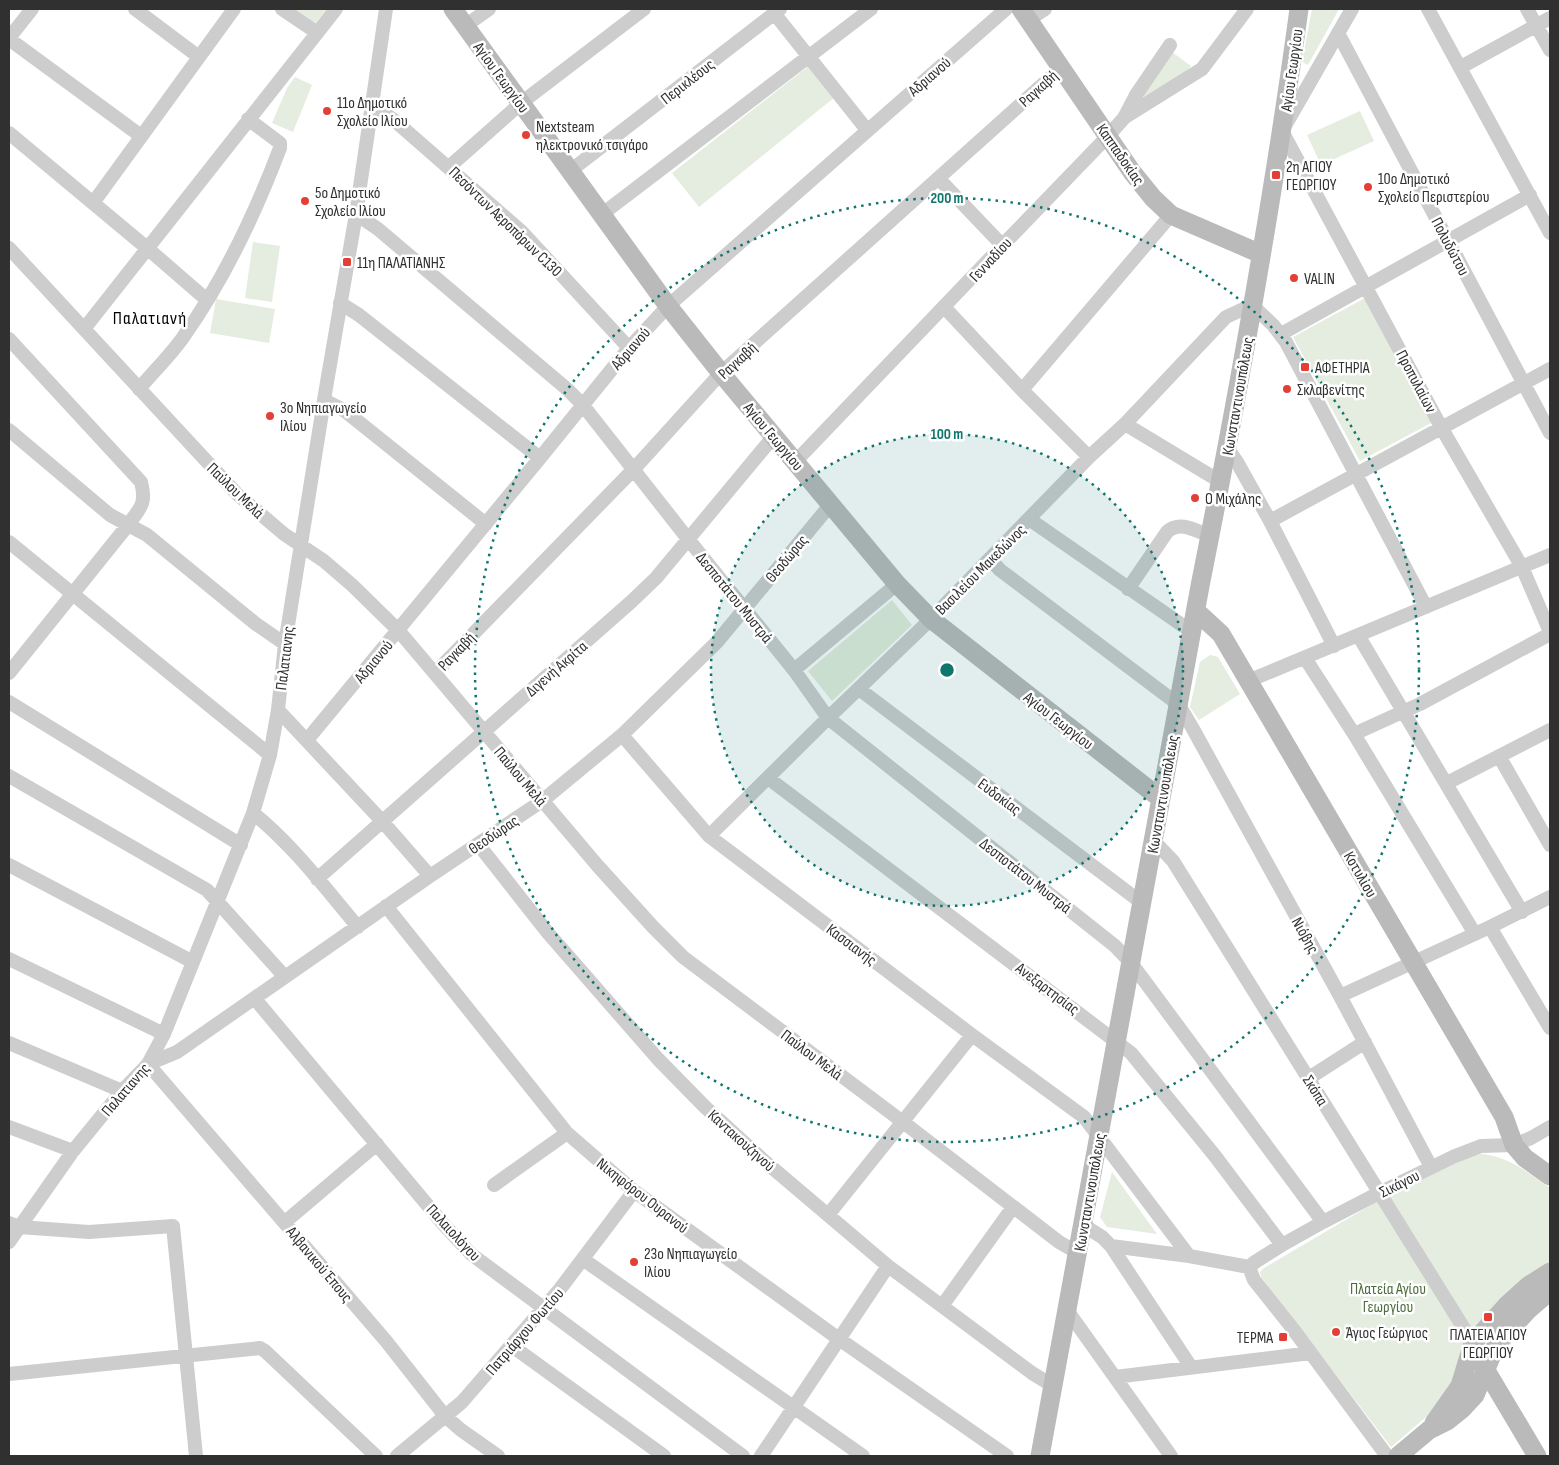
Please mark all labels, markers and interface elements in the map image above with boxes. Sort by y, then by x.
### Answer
street label: Αγίου Γεωργίου [1277,28,1308,114]
street label: Αγίου Γεωργίου [468,38,533,117]
street label: Αδριανού [904,53,955,101]
street label: Περικλέους [657,55,719,109]
street label: Ραγκαβή [1016,67,1062,112]
place label: 11ο Δημοτικό Σχολείο Ιλίου [337,94,408,131]
marker: 11ο Δημοτικό Σχολείο Ιλίου [321,105,333,117]
place label: Nextsteam ηλεκτρονικό τσιγάρο [536,118,648,155]
street label: Καππαδοκίας [1092,121,1148,189]
marker: Nextsteam ηλεκτρονικό τσιγάρο [520,129,532,141]
place label: 2η ΑΓΙΟΥ ΓΕΩΡΓΙΟΥ [1286,158,1337,195]
street label: Πεσόντων Αεροπόρων C130 [444,163,565,281]
marker: 2η ΑΓΙΟΥ ΓΕΩΡΓΙΟΥ [1270,169,1282,181]
place label: 10ο Δημοτικό Σχολείο Περιστερίου [1378,170,1489,207]
marker: 10ο Δημοτικό Σχολείο Περιστερίου [1362,181,1374,193]
place label: 5ο Δημοτικό Σχολείο Ιλίου [315,184,386,221]
text: 200 m [930,189,964,208]
marker: 5ο Δημοτικό Σχολείο Ιλίου [299,195,311,207]
street label: Πολυδώτου [1426,214,1473,279]
street label: Γενναδίου [966,234,1016,286]
place label: 11η ΠΑΛΑΤΙΑΝΗΣ [357,254,445,273]
marker: 11η ΠΑΛΑΤΙΑΝΗΣ [341,256,353,268]
place label: VALIN [1304,270,1335,289]
marker: VALIN [1288,272,1300,284]
district label: Παλατιανή [113,308,187,329]
street label: Αδριανού [607,324,655,375]
street label: Κωνσταντινουπόλεως [1219,336,1258,457]
street label: Ραγκαβή [715,339,761,384]
street label: Προπυλαίων [1391,347,1440,416]
place label: ΑΦΕΤΗΡΙΑ [1314,359,1370,378]
marker: ΑΦΕΤΗΡΙΑ [1299,361,1311,373]
place label: Σκλαβενίτης [1297,381,1365,400]
marker: Σκλαβενίτης [1281,383,1293,395]
street label: Αγίου Γεωργίου [738,398,807,475]
place label: 3ο Νηπιαγωγείο Ιλίου [280,399,367,436]
marker: 3ο Νηπιαγωγείο Ιλίου [264,410,276,422]
text: 100 m [931,425,963,444]
street label: Παύλου Μελά [202,459,268,523]
place label: Ο Μιχάλης [1205,490,1261,509]
marker: Ο Μιχάλης [1189,492,1201,504]
street label: Βασιλείου Μακεδώνος [932,521,1030,619]
street label: Θεοδώρας [762,531,813,587]
street label: Δεσποτάτου Μυστρά [692,549,776,647]
street label: Παλατιανης [272,625,299,691]
street label: Ραγκαβή [434,629,480,675]
street label: Αδριανού [350,637,398,688]
street label: Διγενή Ακρίτα [522,637,592,701]
centre of rings [938,661,956,679]
street label: Αγίου Γεωργίου [1019,688,1097,754]
street label: Κωνσταντινουπόλεως [1144,734,1183,855]
street label: Παύλου Μελά [489,743,550,811]
street label: Ευδοκίας [974,775,1025,820]
street label: Θεοδώρας [465,812,522,859]
street label: Δεσποτάτου Μυστρά [976,835,1075,918]
street label: Κοτυλίου [1339,848,1380,901]
street label: Νιόβης [1287,914,1322,957]
street label: Κασσιανής [822,920,880,970]
street label: Ανεξαρτησίας [1011,959,1083,1019]
street label: Παύλου Μελά [777,1026,846,1085]
street label: Παλατιανης [98,1059,154,1121]
street label: Σκόπα [1298,1072,1332,1110]
street label: Καντακουζηνού [704,1106,778,1176]
street label: Κωνσταντινουπόλεως [1071,1132,1110,1253]
street label: Νικηφόρου Ουρανού [592,1154,692,1238]
street label: Σικάγου [1377,1167,1423,1202]
street label: Παλαιολόγου [422,1201,484,1265]
street label: Αλβανικού Έπους [281,1222,356,1307]
place label: 23ο Νηπιαγωγείο Ιλίου [644,1245,737,1282]
marker: 23ο Νηπιαγωγείο Ιλίου [628,1256,640,1268]
park label: Πλατεία Αγίου Γεωργίου [1350,1280,1426,1317]
street label: Πατριάρχου Φωτίου [482,1285,568,1379]
marker: ΠΛΑΤΕΙΑ ΑΓΙΟΥ ΓΕΩΡΓΙΟΥ [1482,1311,1494,1323]
place label: Άγιος Γεώργιος [1346,1324,1428,1343]
marker: Άγιος Γεώργιος [1330,1326,1342,1338]
place label: ΠΛΑΤΕΙΑ ΑΓΙΟΥ ΓΕΩΡΓΙΟΥ [1449,1326,1527,1363]
place label: ΤΕΡΜΑ [1237,1329,1273,1348]
marker: ΤΕΡΜΑ [1277,1331,1289,1343]

